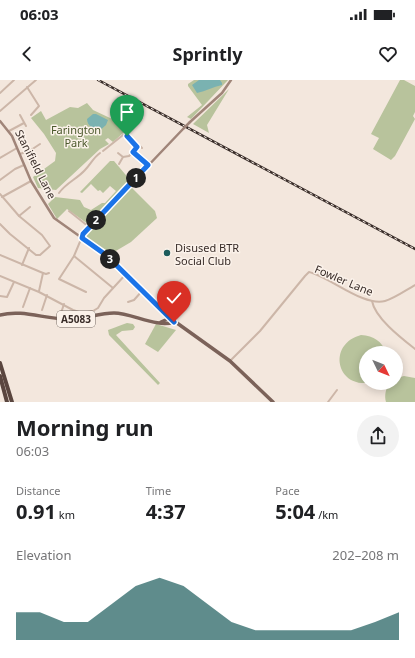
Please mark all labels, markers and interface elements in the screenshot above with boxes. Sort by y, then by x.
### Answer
text: 06:03 [20,4,59,24]
text: Sprintly [173,42,242,66]
icon: back [16,43,38,65]
icon: heart [377,43,399,65]
pin [110,95,144,136]
icon: arrive [116,101,138,123]
park label: Farington Park [51,122,101,150]
street label: Stanifield Lane [12,127,60,201]
pin: 1 [126,168,146,188]
text: 1 [133,170,139,185]
pin: 2 [86,210,106,230]
text: 2 [93,212,99,227]
place label: Disused BTR Social Club [175,240,239,268]
marker: Disused BTR Social Club [162,248,172,258]
pin: 3 [100,249,120,269]
text: 3 [107,251,113,266]
street label: Fowler Lane [312,261,376,299]
pin [157,281,191,322]
icon: check [163,287,185,309]
road number: A5083 [57,311,95,327]
north arrow [359,346,403,390]
map controls [359,346,403,390]
text: Morning run [16,412,154,442]
button: share [357,415,399,457]
text: 06:03 [16,442,49,460]
text: Distance [16,483,61,498]
text: Time [146,483,171,498]
text: Pace [275,483,300,498]
text: 0.91 [16,498,56,525]
text: 4:37 [146,498,186,525]
text: 5:04 [275,498,315,525]
text: km [56,507,75,522]
text: /km [315,507,338,522]
text: Elevation [16,546,72,564]
text: 202–208 m [332,546,399,564]

